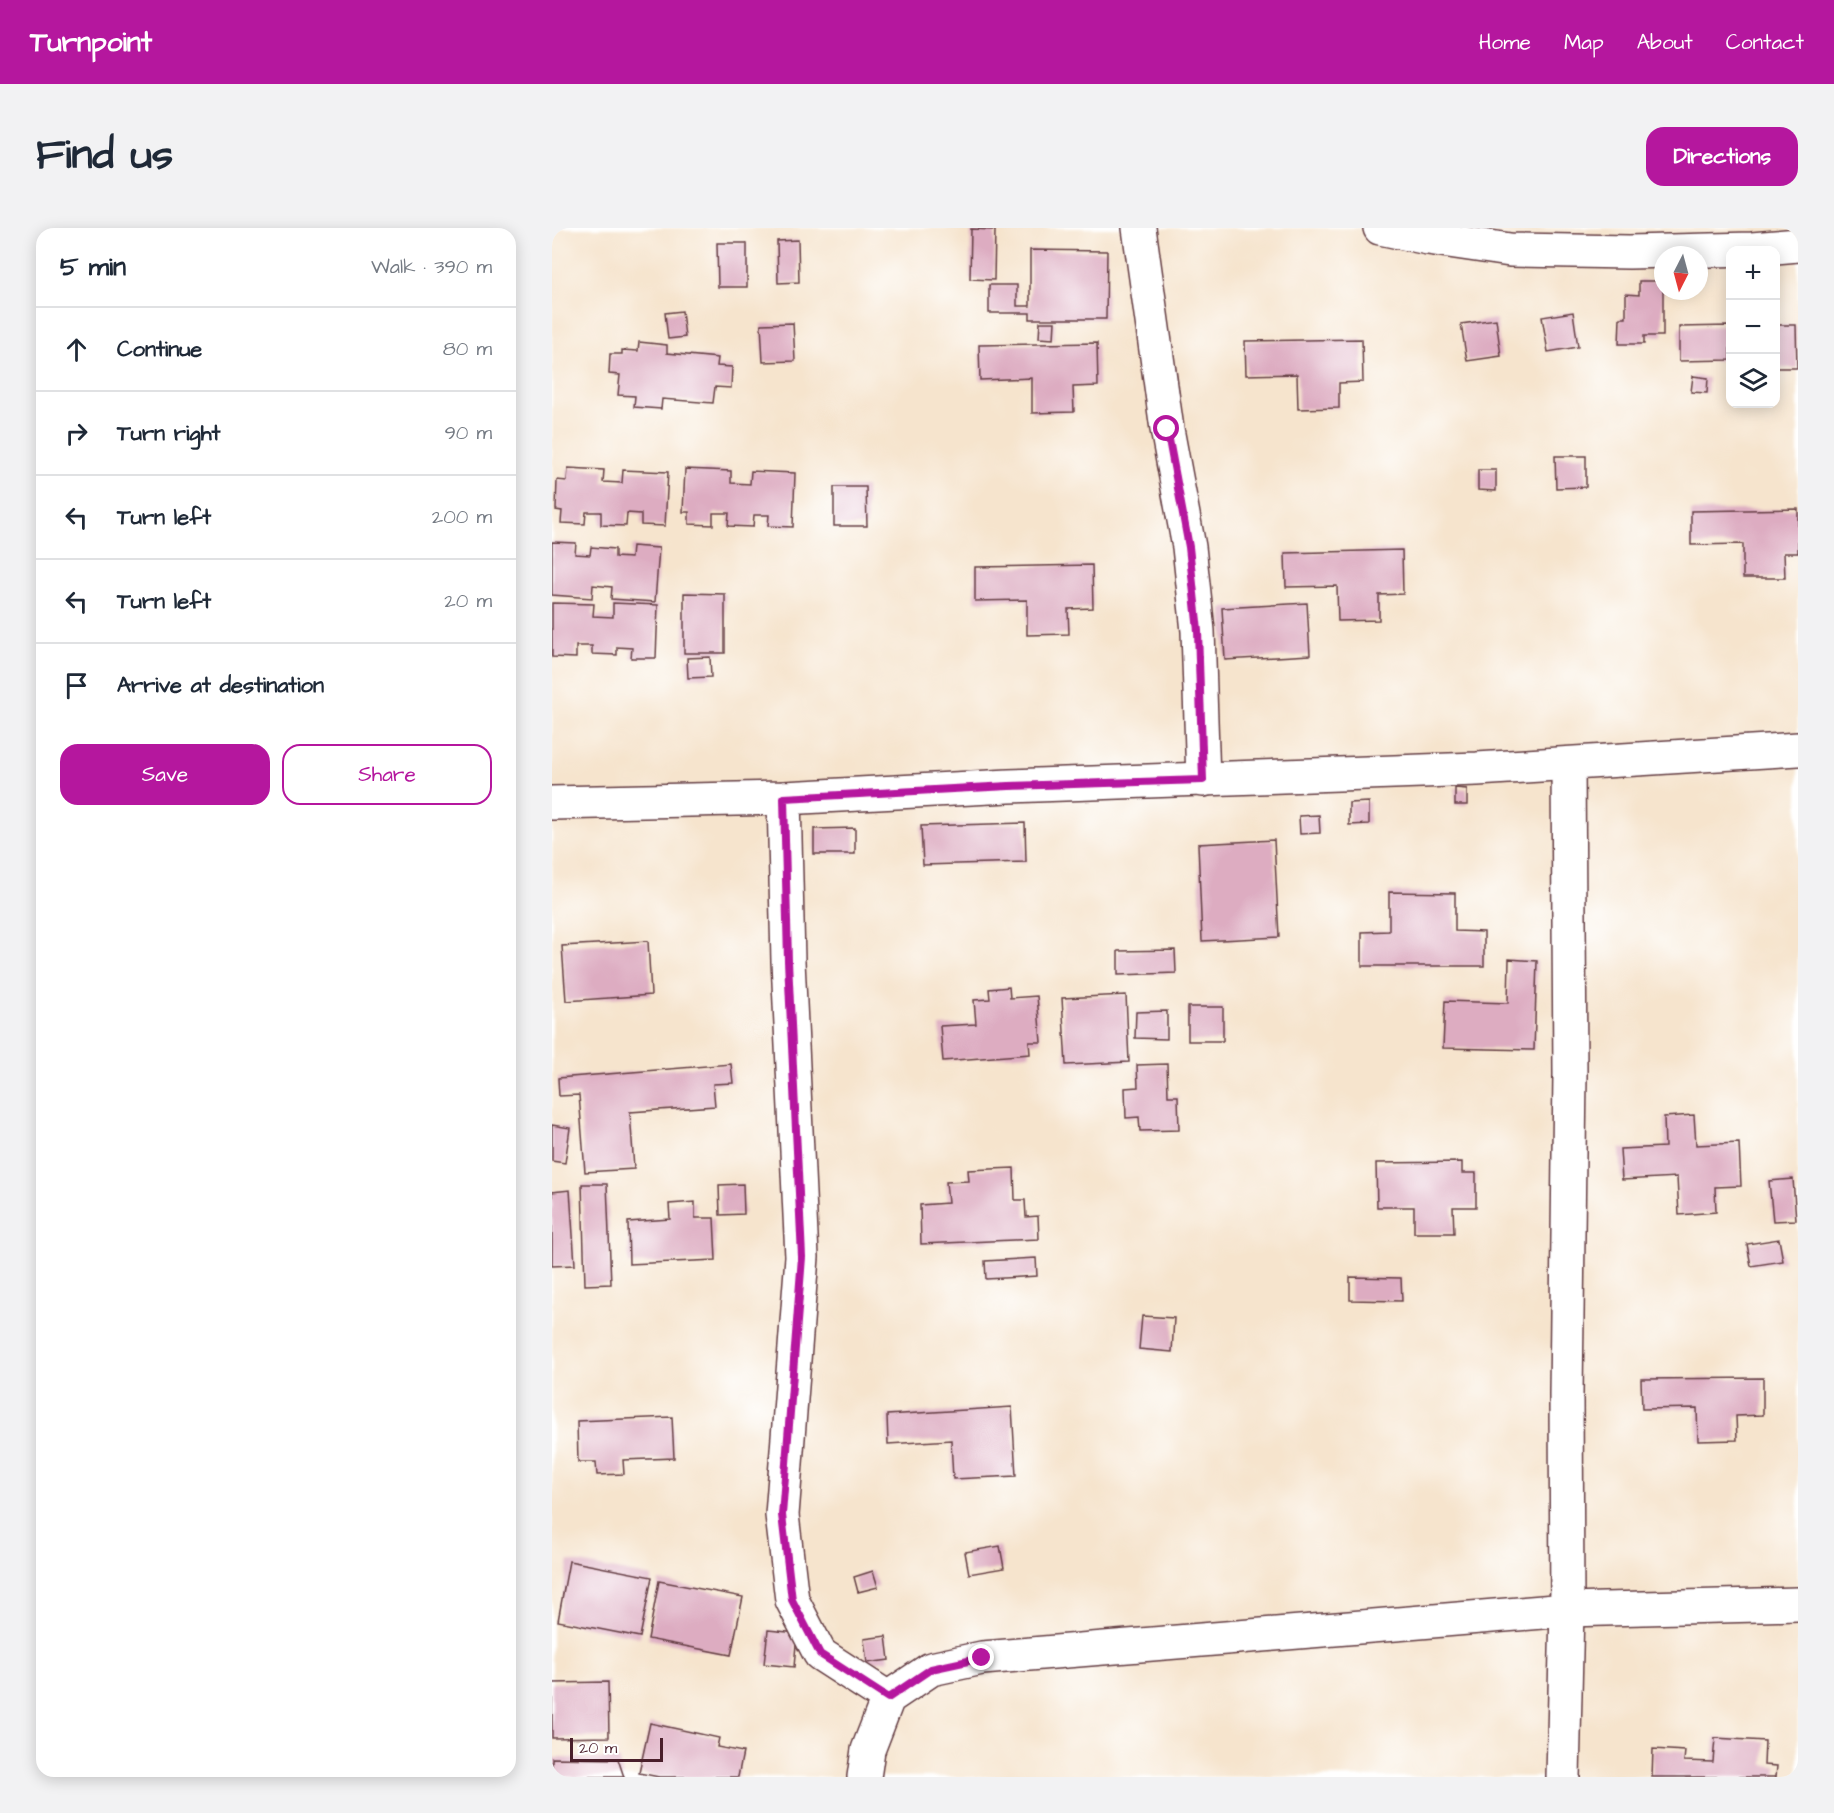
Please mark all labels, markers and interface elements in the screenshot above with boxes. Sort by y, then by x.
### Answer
text: Turnpoint [30,23,152,62]
text: Home [1479,28,1531,57]
text: Map [1564,28,1604,57]
text: About [1637,28,1693,57]
text: Contact [1726,28,1804,57]
text: Find us [36,127,173,185]
button: Directions [1646,127,1798,186]
north arrow [1654,246,1708,300]
map controls [1726,246,1780,408]
button: + [1726,246,1780,300]
text: 5 min [60,249,126,285]
text: Walk · 390 m [371,253,492,281]
button: − [1726,300,1780,354]
icon: ahead [60,333,93,366]
text: Continue [117,334,202,365]
text: 80 m [443,335,492,363]
button: layers [1726,354,1780,408]
route start [1153,415,1179,441]
icon: right [60,417,93,450]
text: Turn right [117,418,220,449]
text: 90 m [444,419,492,447]
icon: left [60,501,93,534]
text: Turn left [117,502,211,533]
text: 200 m [432,503,492,531]
icon: left [60,585,93,618]
text: Turn left [117,586,211,617]
text: 20 m [444,587,492,615]
icon: arrive [60,669,93,702]
text: Arrive at destination [117,670,324,701]
button: Save [60,744,270,805]
button: Share [282,744,492,805]
route end [968,1644,994,1670]
scale bar [570,1735,663,1762]
text: 20 m [579,1737,617,1759]

